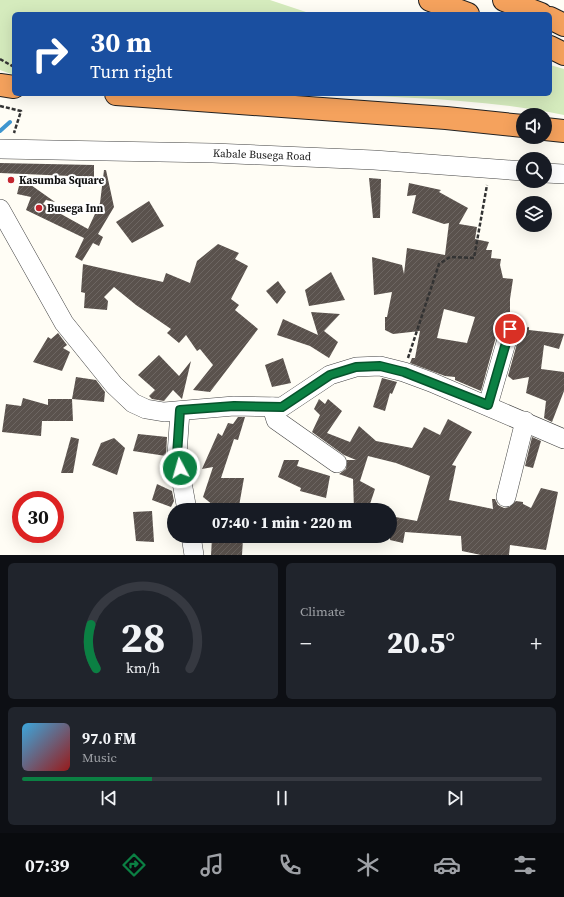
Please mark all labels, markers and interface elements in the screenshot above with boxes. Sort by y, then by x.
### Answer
text: 30 m [90,23,152,61]
icon: right [24,28,76,80]
text: Turn right [90,59,172,84]
map controls [516,108,552,232]
button: sound [516,108,552,144]
street label: Kabale Busega Road [213,146,312,164]
button: search [516,152,552,188]
place label: Kasumba Square [19,173,105,188]
marker: Kasumba Square [6,175,16,185]
button: layers [516,196,552,232]
place label: Busega Inn [47,201,104,216]
marker: Busega Inn [34,203,44,213]
pin [493,312,527,346]
icon: arrive [499,318,521,340]
position arrow [159,447,201,489]
speed limit sign: 30 [12,491,64,543]
text: 07:40 · 1 min · 220 m [212,512,352,533]
text: Climate [300,603,345,620]
text: 28 [120,609,166,666]
text: 20.5° [387,622,455,663]
text: − [300,628,312,658]
text: + [530,628,542,658]
text: km/h [126,658,160,678]
text: 97.0 FM [82,728,136,749]
text: Music [82,749,117,766]
icon: previous [98,787,120,809]
icon: pause [271,787,293,809]
icon: next [444,787,466,809]
icon: directions [120,851,148,879]
icon: music [198,851,226,879]
icon: phone [276,851,304,879]
icon: climate [354,851,382,879]
icon: car [433,851,461,879]
icon: filters [511,851,539,879]
text: 07:39 [25,853,70,878]

